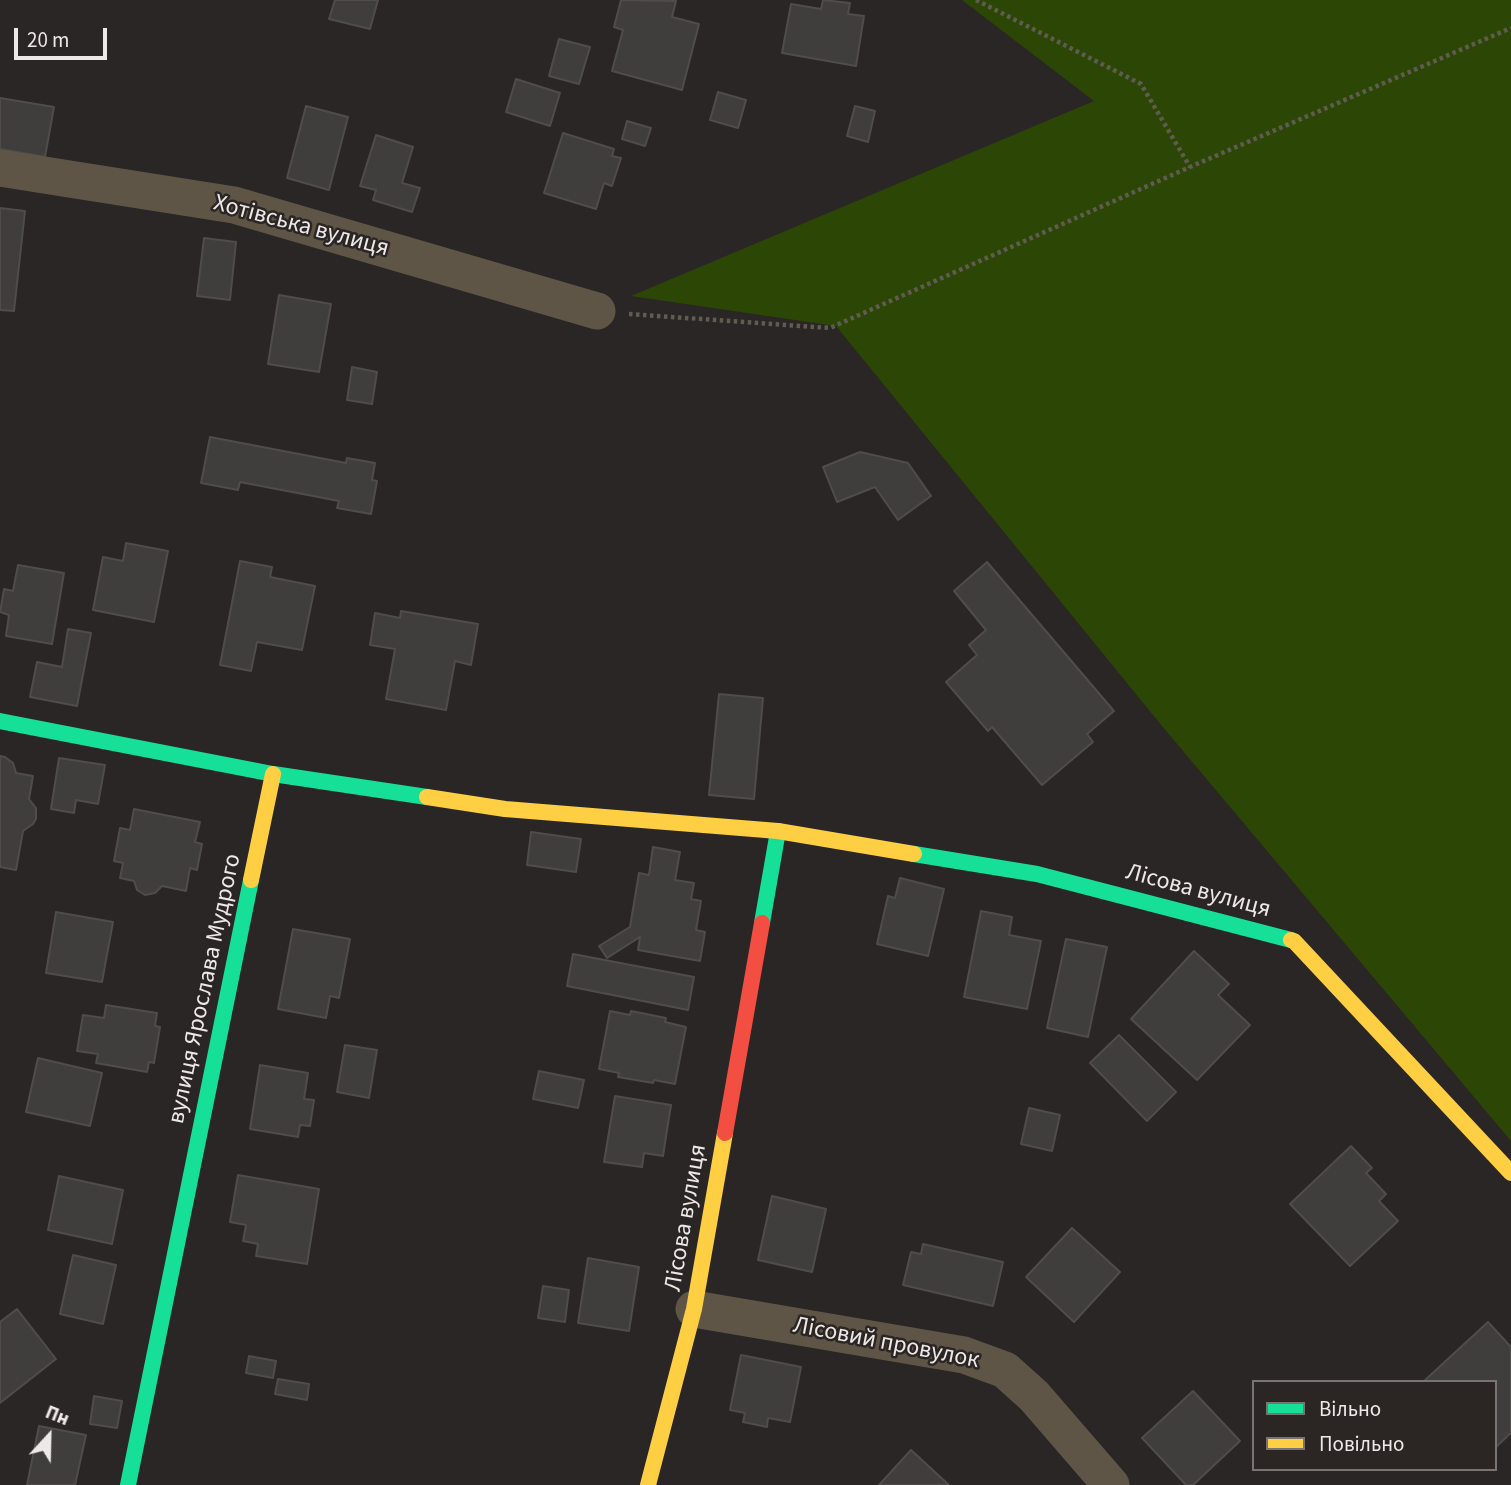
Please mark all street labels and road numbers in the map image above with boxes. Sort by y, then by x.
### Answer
street label: Хотівська вулиця [210,190,392,264]
street label: вулиця Ярослава Мудрого [163,851,249,1127]
street label: Лісова вулиця [1122,859,1274,925]
street label: Лісова вулиця [660,1142,714,1294]
street label: Лісовий провулок [791,1312,981,1376]

